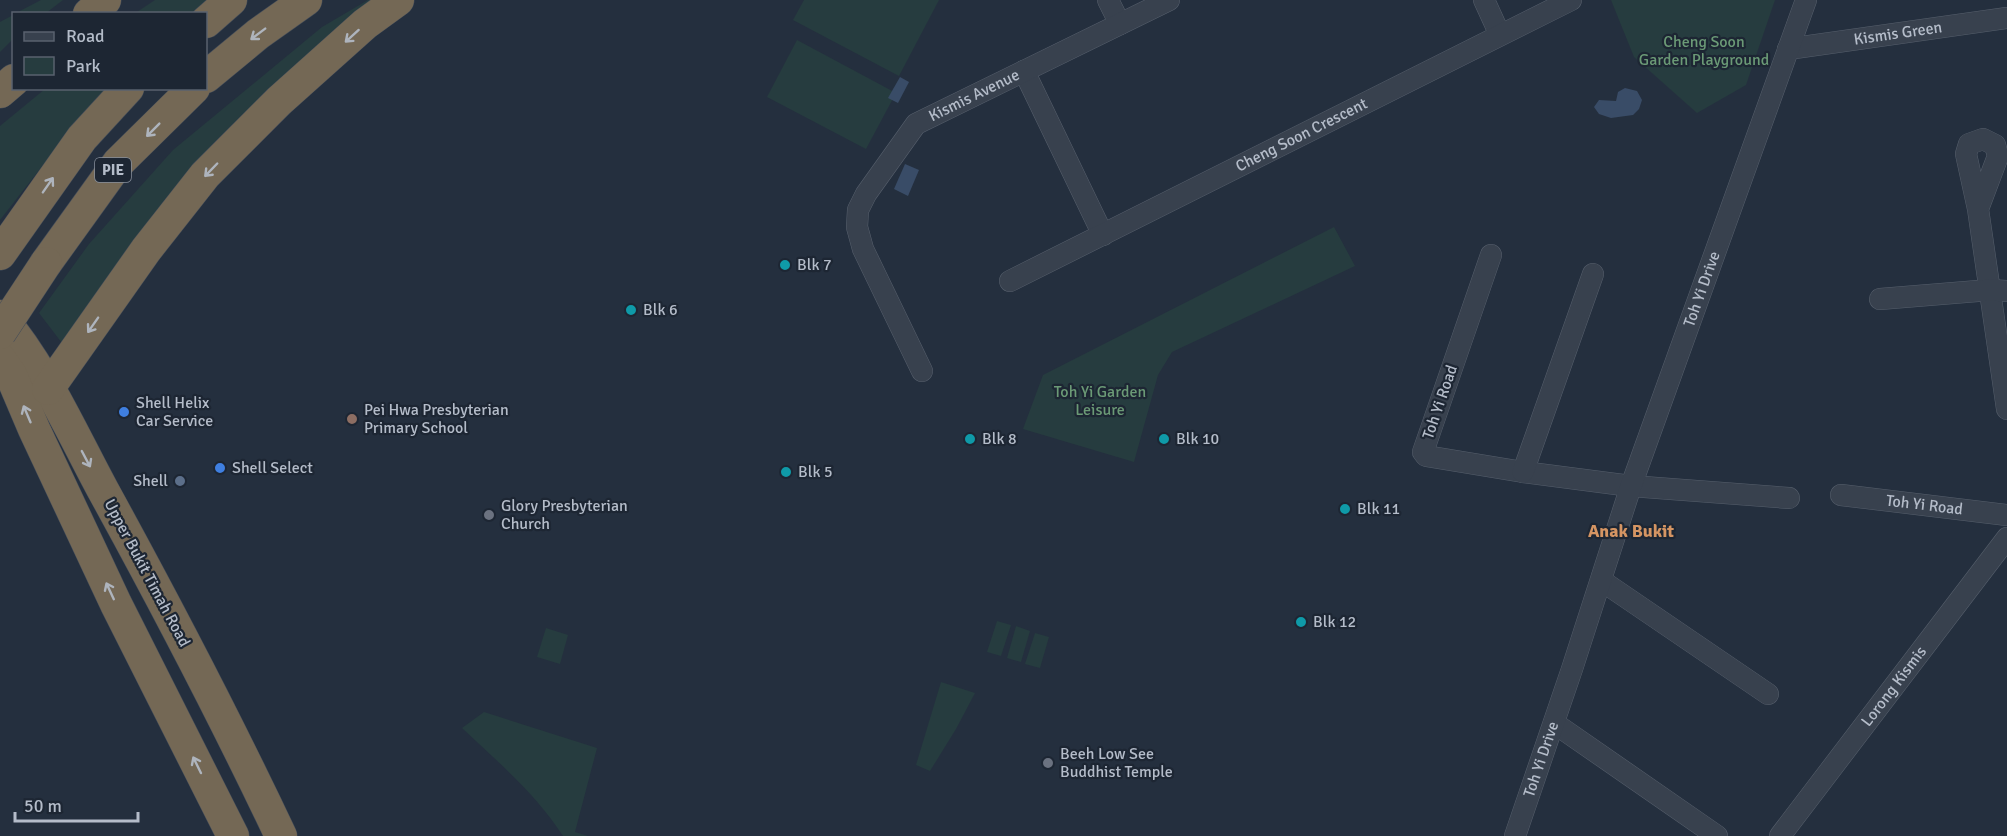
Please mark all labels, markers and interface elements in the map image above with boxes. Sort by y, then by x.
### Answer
legend [12,12,207,90]
street label: Kismis Green [1852,17,1943,50]
text: Road [66,25,105,47]
one-way arrow [251,28,267,40]
one-way arrow [345,29,360,43]
park label: Cheng Soon Garden Playground [1639,32,1769,70]
text: Park [66,55,101,77]
street label: Kismis Avenue [925,65,1023,126]
street label: Cheng Soon Crescent [1232,93,1371,176]
one-way arrow [145,122,160,137]
road number: PIE [95,158,131,182]
one-way arrow [204,162,218,177]
one-way arrow [42,178,54,194]
street label: Toh Yi Drive [1679,249,1725,330]
place label: Blk 7 [797,255,832,275]
marker: Blk 7 [778,258,792,272]
place label: Blk 6 [643,300,678,320]
marker: Blk 6 [624,303,638,317]
one-way arrow [87,317,99,333]
street label: Toh Yi Road [1418,362,1462,442]
park label: Toh Yi Garden Leisure [1054,382,1146,420]
place label: Shell Helix Car Service [136,393,213,431]
place label: Pei Hwa Presbyterian Primary School [364,400,509,438]
one-way arrow [21,405,32,424]
marker: Shell Helix Car Service [117,405,131,419]
marker: Pei Hwa Presbyterian Primary School [345,412,359,426]
place label: Blk 8 [982,429,1017,449]
place label: Blk 10 [1176,429,1219,449]
marker: Blk 8 [963,432,977,446]
marker: Blk 10 [1157,432,1171,446]
one-way arrow [81,449,92,467]
place label: Shell Select [232,458,313,478]
marker: Shell Select [213,461,227,475]
place label: Blk 5 [798,462,833,482]
marker: Blk 5 [779,465,793,479]
place label: Shell [133,471,168,491]
marker: Shell [173,474,187,488]
street label: Toh Yi Road [1885,490,1964,520]
street label: Upper Bukit Timah Road [100,496,194,650]
place label: Glory Presbyterian Church [501,496,628,534]
place label: Blk 11 [1357,499,1400,519]
marker: Blk 11 [1338,502,1352,516]
marker: Glory Presbyterian Church [482,508,496,522]
district label: Anak Bukit [1588,520,1674,542]
one-way arrow [103,582,115,600]
place label: Blk 12 [1313,612,1356,632]
marker: Blk 12 [1294,615,1308,629]
street label: Lorong Kismis [1857,642,1931,731]
street label: Toh Yi Drive [1519,719,1563,800]
place label: Beeh Low See Buddhist Temple [1060,744,1173,782]
marker: Beeh Low See Buddhist Temple [1041,756,1055,770]
one-way arrow [190,757,202,775]
scale bar [15,785,138,823]
text: 50 m [24,795,62,817]

